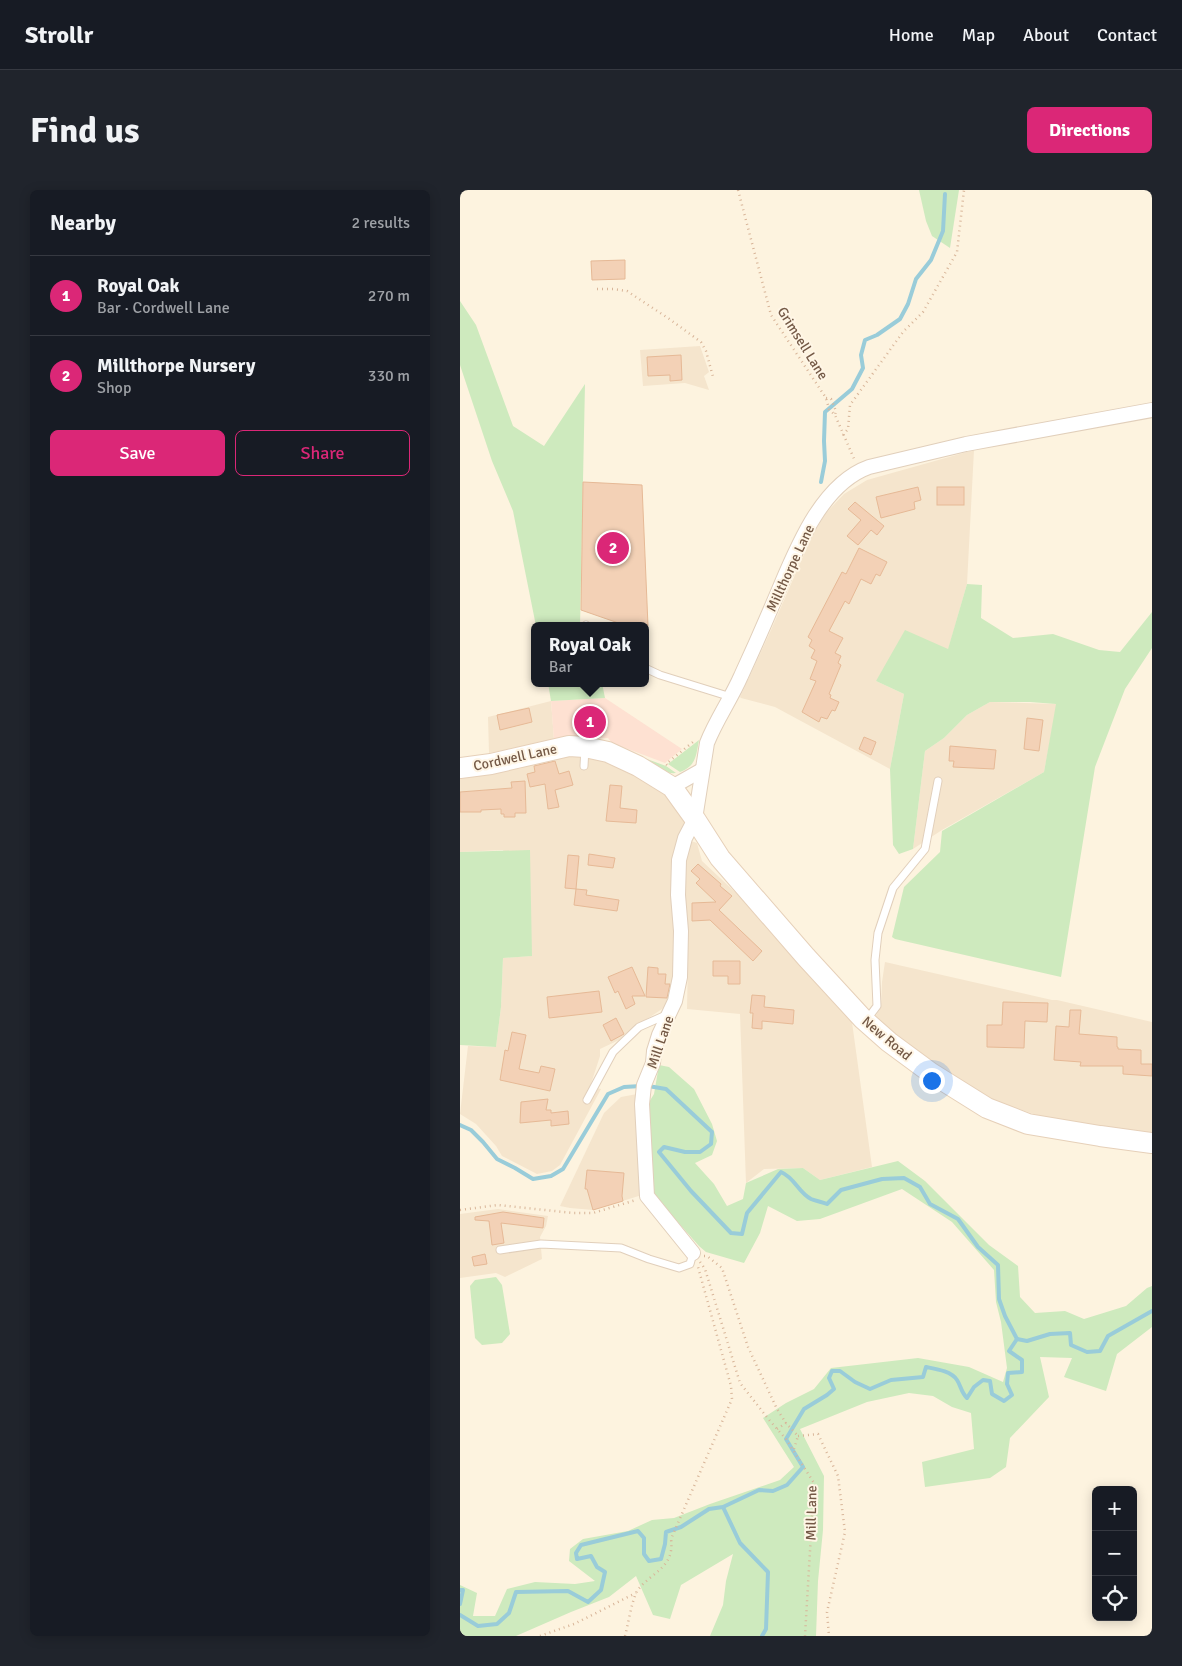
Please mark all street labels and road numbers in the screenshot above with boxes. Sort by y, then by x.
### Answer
street label: Grimsell Lane [773,304,832,383]
street label: Millthorpe Lane [763,522,818,615]
street label: Cordwell Lane [472,740,558,775]
street label: Mill Lane [643,1013,677,1071]
street label: New Road [858,1013,915,1064]
street label: Mill Lane [803,1485,820,1541]

